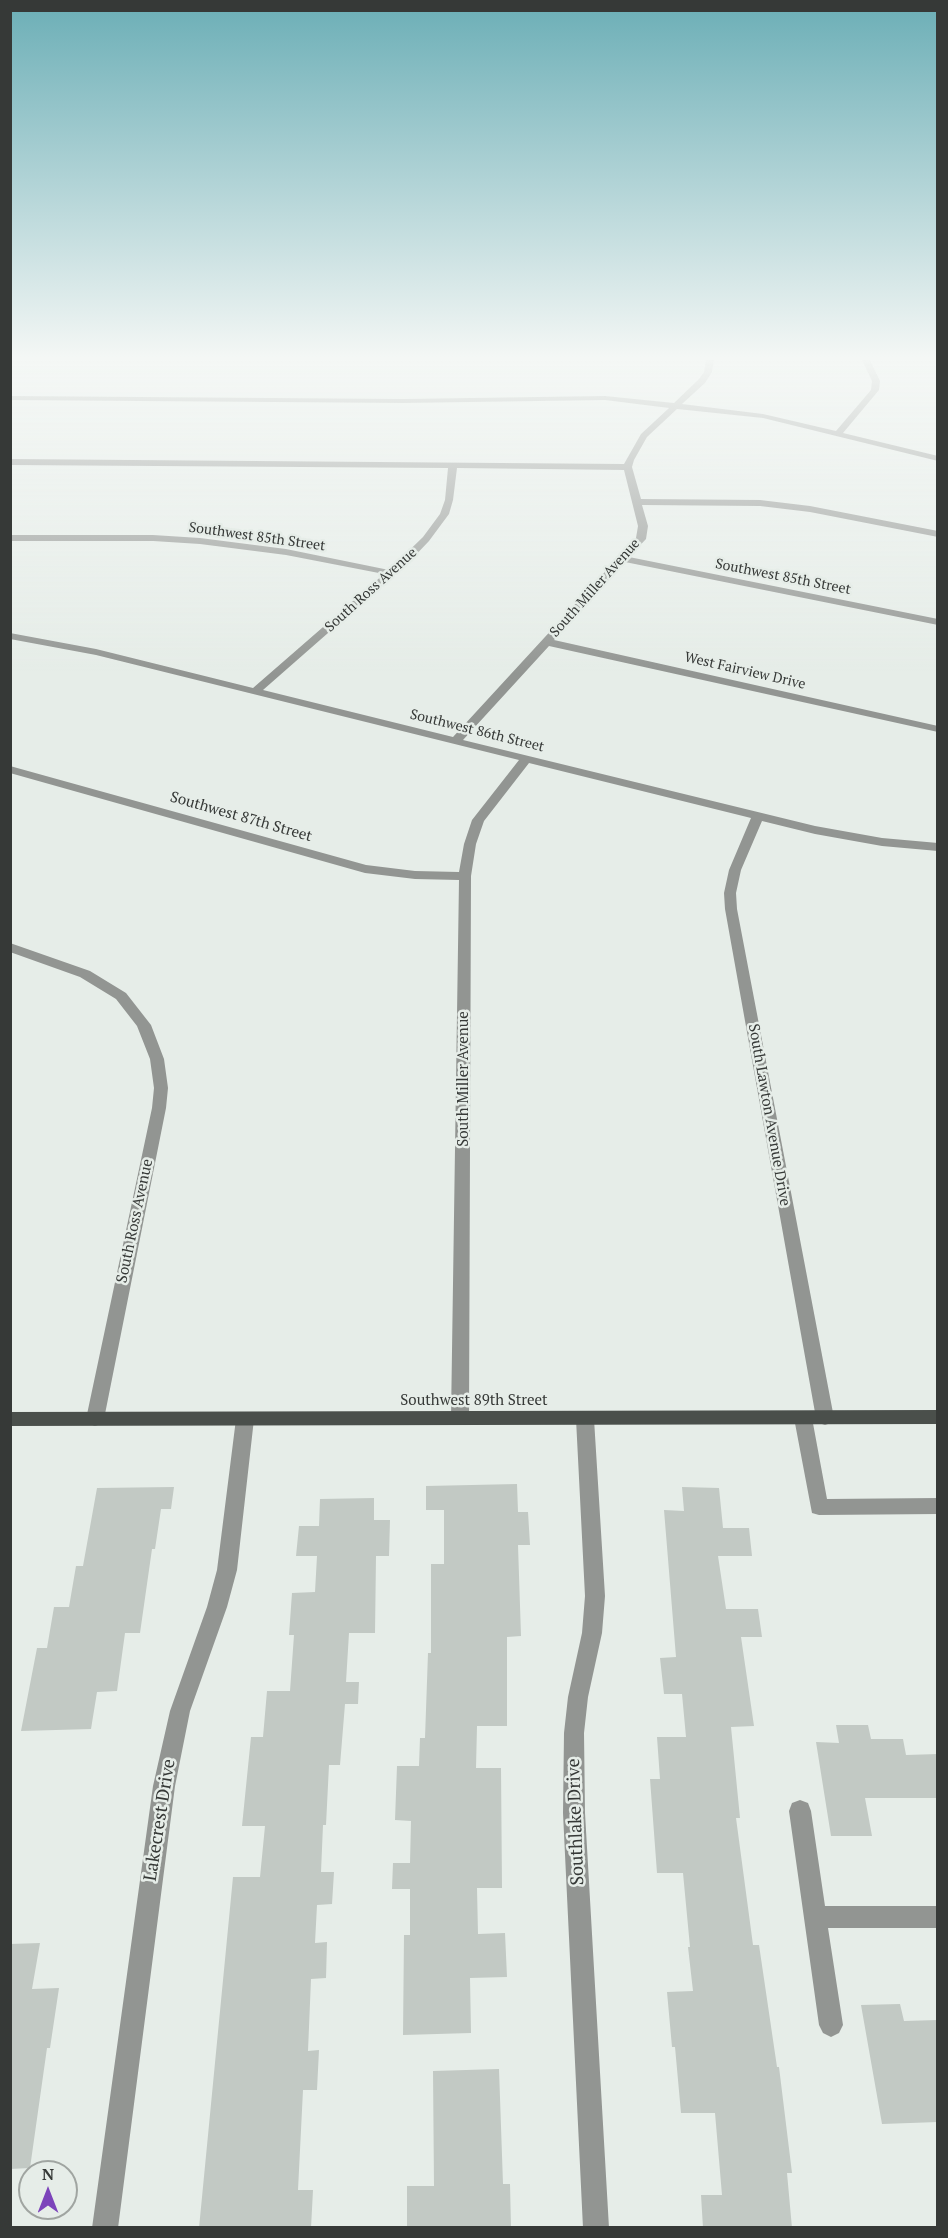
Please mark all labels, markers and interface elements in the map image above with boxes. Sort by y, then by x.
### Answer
street label: Southwest 85th Street [188,519,326,555]
street label: South Miller Avenue [546,535,644,641]
street label: South Ross Avenue [322,544,420,636]
street label: Southwest 85th Street [714,556,852,598]
street label: West Fairview Drive [683,649,807,693]
street label: Southwest 86th Street [408,706,546,756]
street label: Southwest 87th Street [168,788,314,846]
street label: South Miller Avenue [455,1011,473,1147]
street label: South Lawton Avenue Drive [744,1023,794,1207]
street label: South Ross Avenue [113,1157,157,1285]
street label: Southwest 89th Street [400,1392,548,1410]
street label: Lakecrest Drive [140,1757,180,1883]
street label: Southlake Drive [563,1758,589,1886]
north arrow [18,2160,78,2220]
text: N [42,2163,54,2185]

